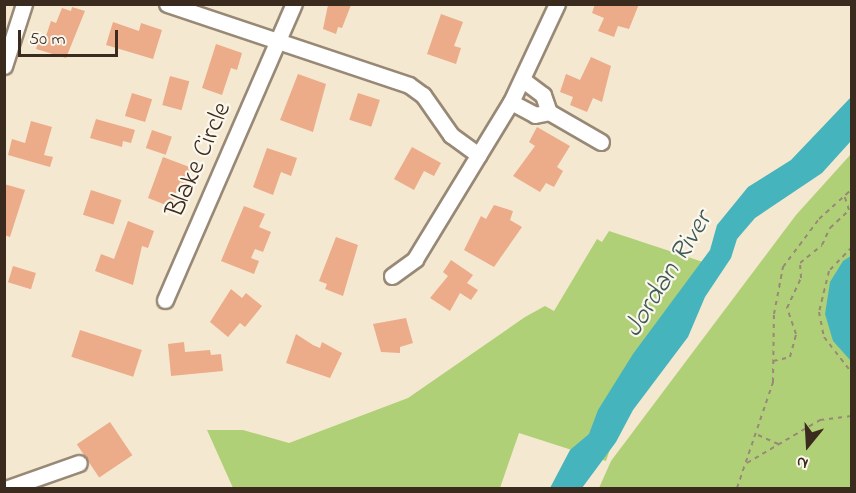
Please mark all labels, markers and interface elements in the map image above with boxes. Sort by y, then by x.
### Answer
scale bar [21,18,122,56]
text: 50 m [29,27,66,53]
street label: Blake Circle [159,97,239,223]
water label: Jordan River [617,206,721,344]
north arrow [778,415,838,475]
text: N [794,449,811,475]

